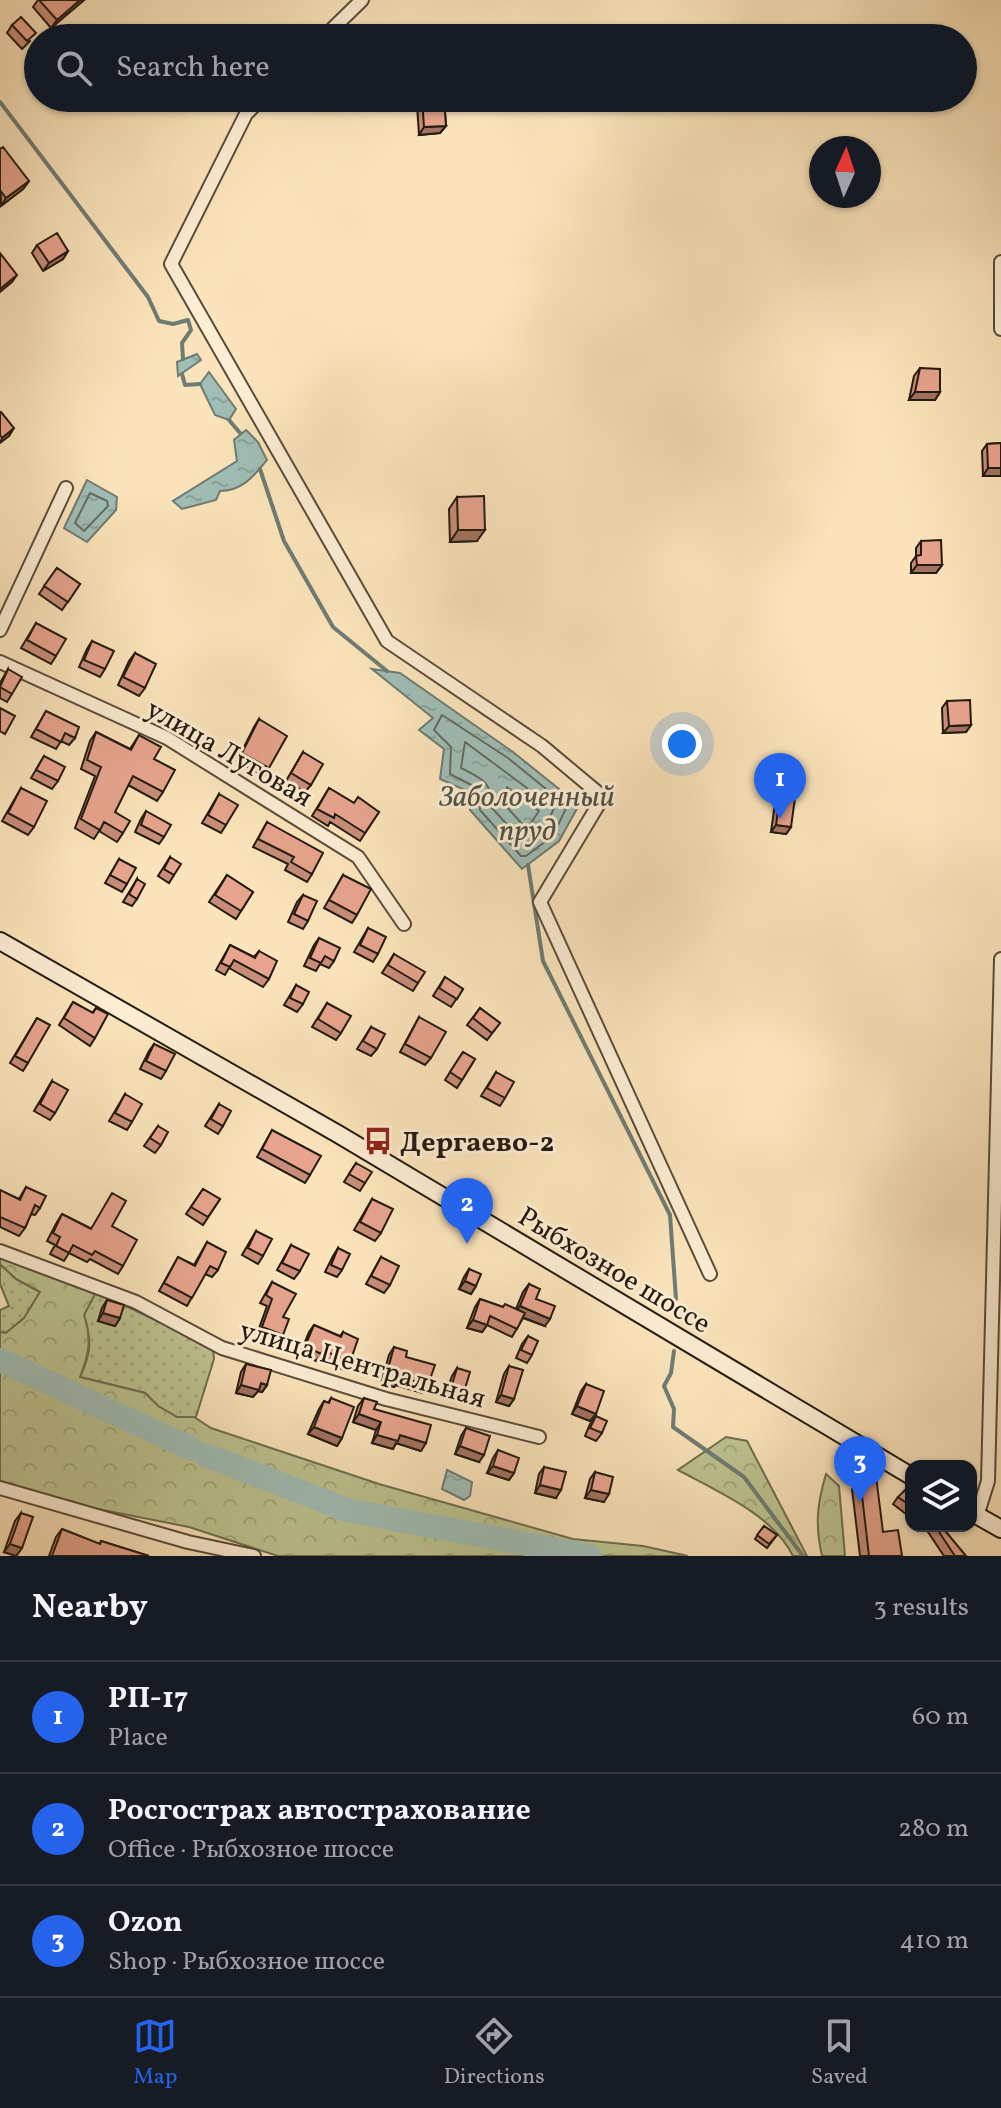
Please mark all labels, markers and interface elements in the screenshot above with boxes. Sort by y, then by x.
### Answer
search box [24,24,977,112]
icon: search [52,46,96,90]
text: Search here [116,47,270,89]
north arrow [809,136,881,208]
street label: улица Луговая [138,691,319,818]
your location [662,724,702,764]
pin: 1 [754,753,806,819]
water label: Заболоченный пруд [438,777,615,853]
place label: Дергаево-2 [400,1124,554,1163]
bus stop icon: Дергаево-2 [363,1126,393,1156]
pin: 2 [441,1178,493,1244]
street label: Рыбхозное шоссе [510,1198,717,1344]
street label: улица Центральная [235,1312,490,1419]
pin: 3 [834,1436,886,1502]
map controls [905,1460,977,1532]
button: layers [905,1460,977,1532]
text: Nearby [32,1585,148,1632]
text: 3 results [873,1590,969,1626]
text: РП-17 [108,1678,188,1720]
text: 1 [53,1699,63,1735]
text: 60 m [912,1699,969,1735]
text: Place [108,1720,168,1756]
text: Росгострах автострахование [108,1790,531,1832]
text: 2 [51,1811,65,1847]
text: 280 m [898,1811,969,1847]
text: Office · Рыбхозное шоссе [108,1832,394,1868]
text: Ozon [108,1902,182,1944]
text: 3 [51,1923,65,1959]
text: 410 m [900,1923,969,1959]
text: Shop · Рыбхозное шоссе [108,1944,385,1980]
tab: Map [133,2014,177,2093]
tab: Directions [444,2014,545,2093]
tab: Saved [811,2014,868,2093]

